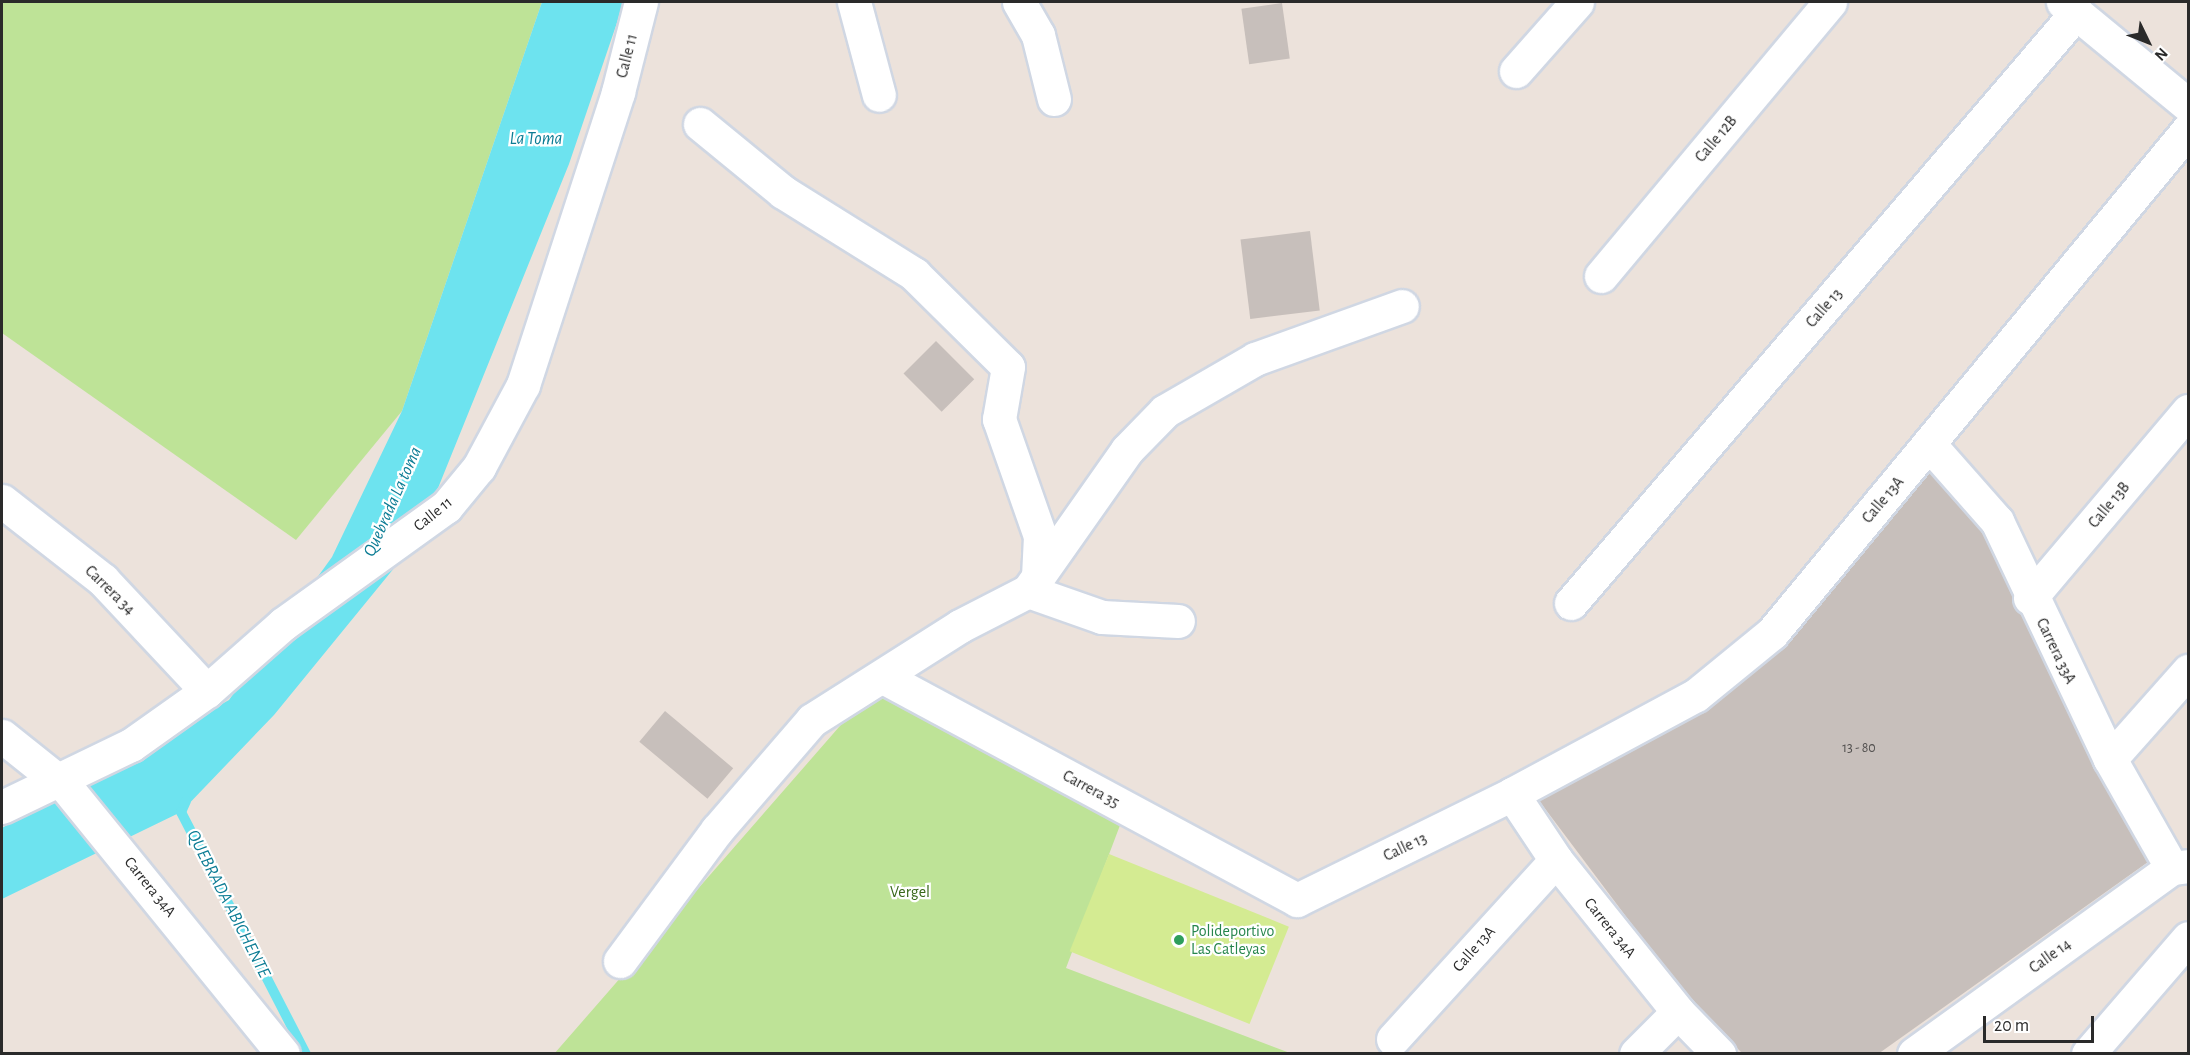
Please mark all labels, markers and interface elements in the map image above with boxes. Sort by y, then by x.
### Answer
north arrow [2118,12,2178,72]
street label: Calle 11 [612,32,642,80]
text: N [2152,45,2171,64]
street label: Calle 12B [1691,112,1741,166]
water label: La Toma [510,128,562,150]
street label: Calle 13 [1802,284,1846,332]
water label: Quebrada La toma [359,444,427,560]
street label: Calle 13A [1858,473,1908,527]
street label: Calle 13B [2084,478,2134,532]
street label: Calle 11 [410,492,456,536]
street label: Carrera 34 [81,561,139,619]
street label: Carrera 33A [2032,615,2080,687]
house number: 13 - 80 [1842,740,1876,756]
street label: Carrera 35 [1059,766,1123,812]
water label: QUEBRADA ABICHENTE [181,827,275,981]
street label: Calle 13 [1380,828,1430,866]
street label: Carrera 34A [120,853,180,921]
park label: Vergel [890,882,930,902]
street label: Carrera 34A [1580,894,1640,962]
place label: Polideportivo Las Catleyas [1191,921,1274,959]
street label: Calle 13A [1448,922,1500,976]
marker: Polideportivo Las Catleyas [1172,933,1186,947]
street label: Calle 14 [2025,934,2075,978]
scale bar [1986,1004,2097,1042]
text: 20 m [1994,1017,2029,1035]

